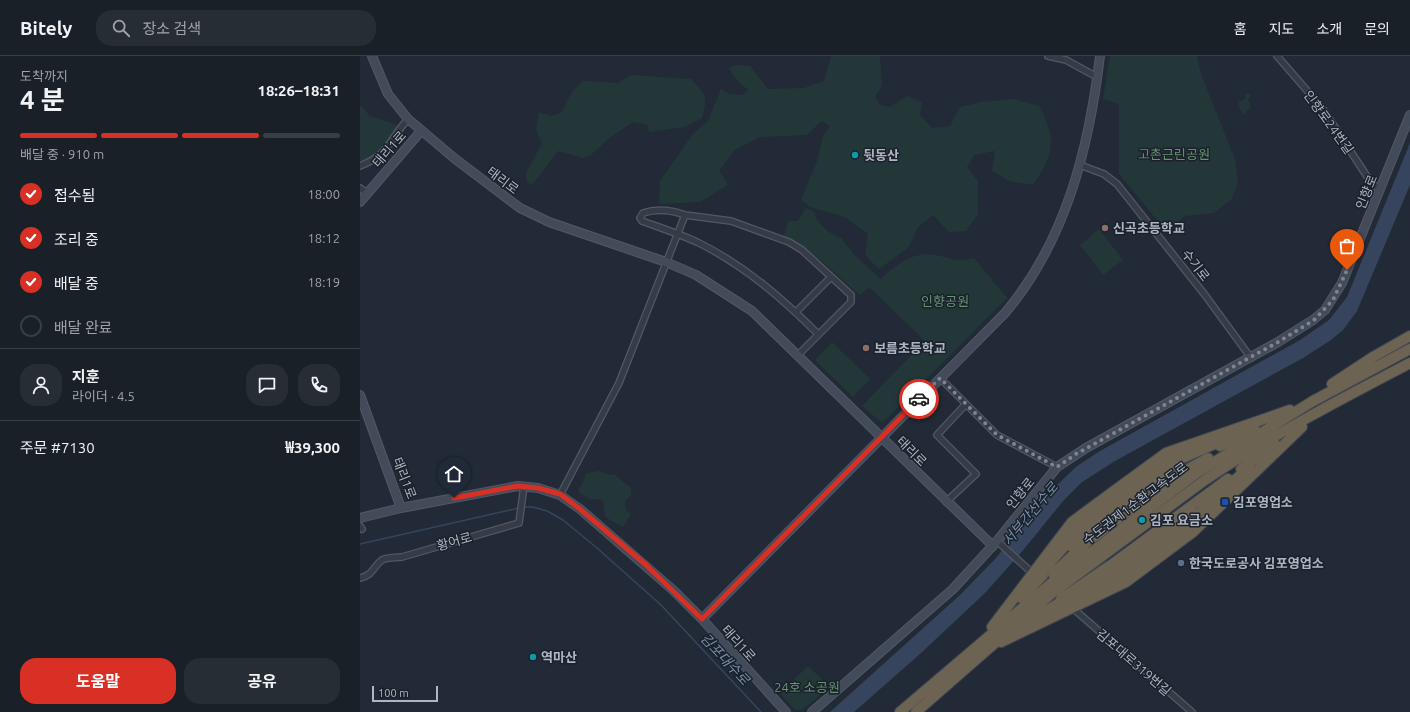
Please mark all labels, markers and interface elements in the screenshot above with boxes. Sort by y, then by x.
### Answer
search box [96,10,376,46]
text: Bitely [20,17,72,39]
icon: search [110,17,132,39]
text: 장소 검색 [142,20,201,37]
text: 홈 [1234,21,1247,37]
text: 지도 [1269,21,1294,37]
text: 소개 [1316,21,1342,37]
text: 문의 [1364,21,1390,37]
text: 도착까지 [20,69,68,83]
text: 18:26–18:31 [257,82,340,99]
text: 4 분 [20,85,65,114]
street label: 인향로24번길 [1301,88,1357,156]
street label: 태리1로 [370,128,408,170]
text: 배달 중 · 910 m [20,147,104,161]
park label: 고촌근린공원 [1138,147,1210,161]
place label: 뒷동산 [863,148,899,162]
marker: 뒷동산 [850,150,860,160]
street label: 태리로 [484,164,522,196]
street label: 인향로 [1353,173,1379,211]
icon: check [20,183,42,205]
text: 접수됨 [54,187,95,204]
text: 18:00 [307,187,340,201]
place label: 신곡초등학교 [1113,221,1185,235]
marker: 신곡초등학교 [1100,223,1110,233]
icon: check [20,227,42,249]
pin [1330,229,1364,270]
text: 조리 중 [54,231,99,248]
text: 18:12 [307,231,340,245]
icon: bag [1336,235,1358,257]
street label: 수기로 [1179,247,1213,283]
icon: check [20,271,42,293]
text: 배달 중 [54,275,99,292]
text: 18:19 [307,275,340,289]
park label: 인향공원 [921,294,969,308]
text: 배달 완료 [54,319,113,336]
place label: 보름초등학교 [874,341,946,355]
marker: 보름초등학교 [861,343,871,353]
button: person [20,364,62,406]
button: chat [246,364,288,406]
button: phone [298,364,340,406]
text: 지훈 [72,368,100,385]
courier [899,379,939,419]
icon: car [908,388,930,410]
text: 라이더 · 4.5 [72,389,135,403]
street label: 태리로 [894,433,930,469]
text: 주문 #7130 [20,439,95,456]
text: ₩39,300 [285,439,340,456]
street label: 태리1로 [391,455,419,501]
pin [437,457,471,498]
street label: 수도권제1순환고속도로 [1080,459,1190,547]
icon: home [443,463,465,485]
street label: 인향로 [1003,475,1037,511]
water label: 서부간선수로 [999,478,1062,549]
place label: 김포영업소 [1233,495,1293,509]
marker: 김포영업소 [1220,497,1230,507]
place label: 김포 요금소 [1150,513,1213,527]
marker: 김포 요금소 [1137,515,1147,525]
street label: 황어로 [435,529,473,553]
place label: 한국도로공사 김포영업소 [1189,556,1324,570]
marker: 한국도로공사 김포영업소 [1176,558,1186,568]
street label: 태리1로 [719,622,759,664]
street label: 김포대로319번길 [1094,626,1174,698]
water label: 김포대수로 [697,630,754,689]
place label: 역마산 [541,650,577,664]
marker: 역마산 [528,652,538,662]
button: 도움말 [20,658,176,704]
button: 공유 [184,658,340,704]
park label: 24호 소공원 [774,680,840,694]
scale bar [372,684,438,703]
text: 100 m [378,687,409,699]

